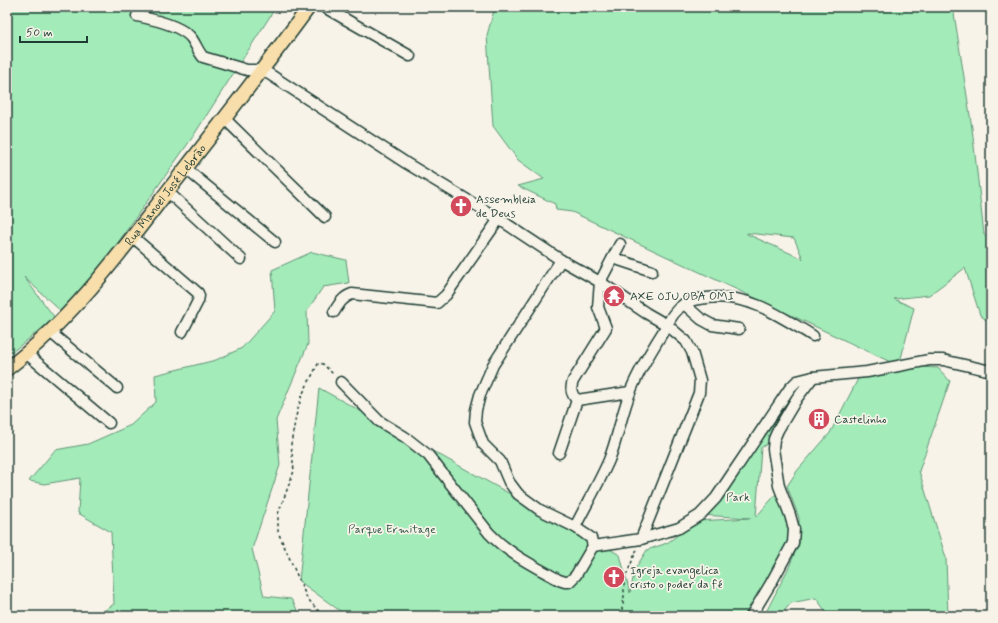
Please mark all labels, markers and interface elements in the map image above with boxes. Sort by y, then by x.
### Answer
scale bar [20,18,87,44]
text: 50 m [26,25,53,41]
street label: Rua Manoel José Lebrão [122,142,210,249]
place label: Assembleia de Deus [476,192,536,222]
church icon: Assembleia de Deus [448,193,474,219]
temple icon: AXE OJU OBA OMI [601,283,627,309]
place label: AXE OJU OBA OMI [630,289,735,305]
building icon: Castelinho [806,406,832,432]
place label: Castelinho [834,412,887,428]
park label: Park [726,490,750,506]
park label: Parque Ermitage [348,522,436,538]
place label: Igreja evangelica cristo o poder da fé [630,563,723,593]
church icon: Igreja evangelica cristo o poder da fé [601,564,627,590]

